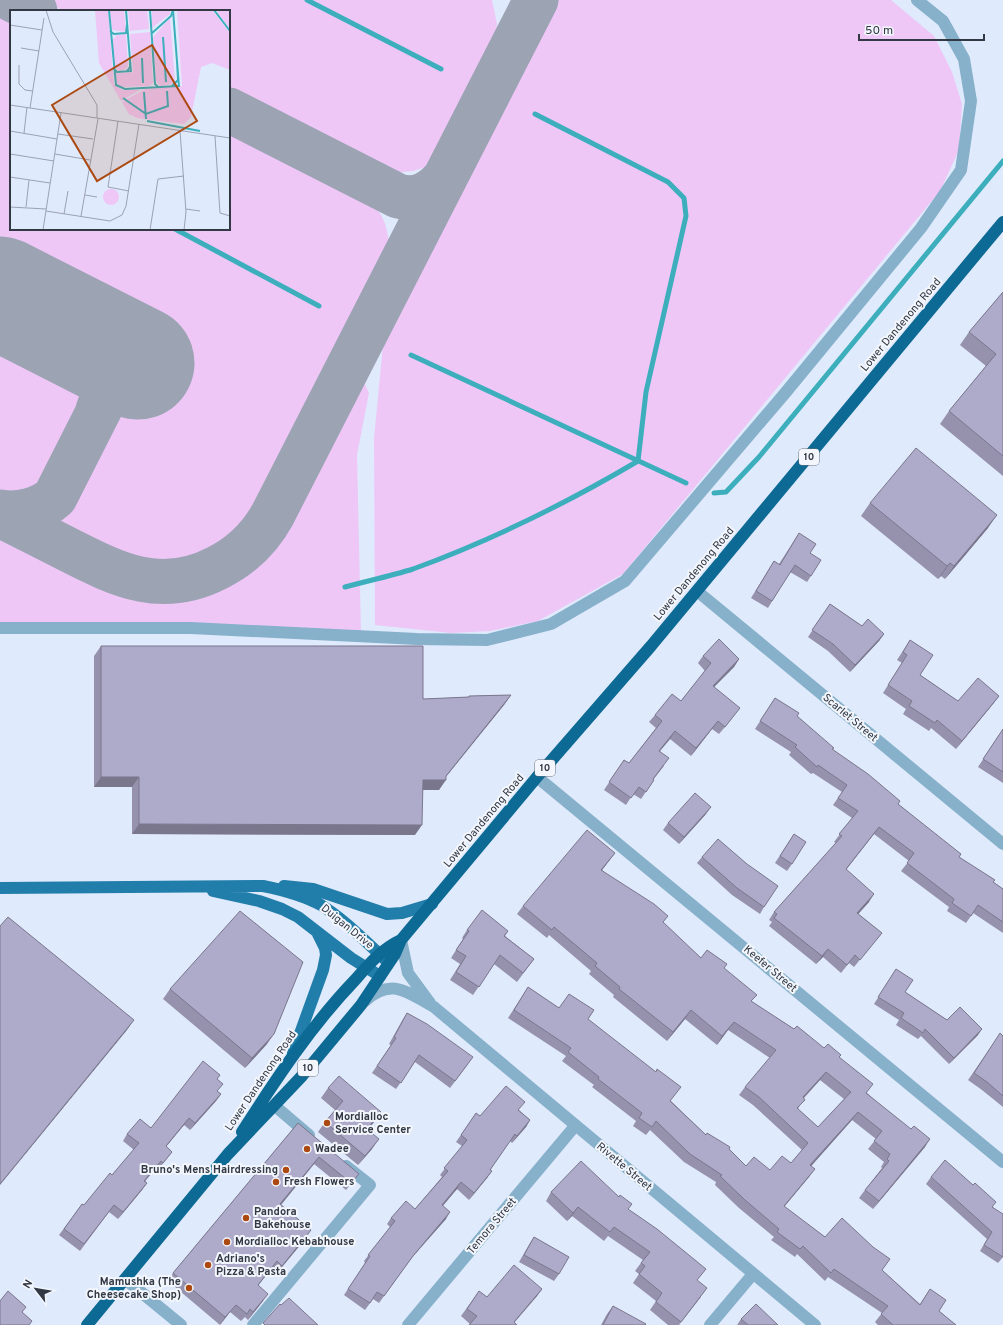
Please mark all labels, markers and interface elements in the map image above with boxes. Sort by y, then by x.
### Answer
inset map [10,10,230,230]
scale bar [859,16,984,42]
text: 50 m [865,23,893,39]
street label: Lower Dandenong Road [858,275,944,375]
road number: 10 [799,449,819,465]
street label: Lower Dandenong Road [651,524,737,624]
street label: Scarlet Street [820,691,880,745]
road number: 10 [535,760,555,776]
street label: Lower Dandenong Road [441,771,527,871]
street label: Duigan Drive [318,902,376,952]
street label: Keefer Street [740,943,800,995]
street label: Lower Dandenong Road [222,1028,300,1134]
road number: 10 [298,1060,318,1076]
place label: Mordialloc Service Center [335,1110,411,1137]
marker: Mordialloc Service Center [322,1118,332,1128]
street label: Rivette Street [593,1140,655,1194]
place label: Wadee [315,1142,349,1156]
marker: Wadee [302,1144,312,1154]
place label: Bruno's Mens Hairdressing [141,1163,278,1177]
marker: Bruno's Mens Hairdressing [281,1165,291,1175]
place label: Fresh Flowers [284,1175,354,1189]
marker: Fresh Flowers [271,1177,281,1187]
street label: Temora Street [464,1195,520,1257]
place label: Pandora Bakehouse [254,1205,311,1232]
marker: Pandora Bakehouse [241,1213,251,1223]
place label: Mordialloc Kebabhouse [235,1235,354,1249]
marker: Mordialloc Kebabhouse [222,1237,232,1247]
place label: Adriano's Pizza & Pasta [216,1252,286,1279]
marker: Adriano's Pizza & Pasta [203,1260,213,1270]
north arrow [16,1269,56,1309]
place label: Mamushka (The Cheesecake Shop) [87,1275,181,1302]
text: N [20,1277,36,1291]
marker: Mamushka (The Cheesecake Shop) [184,1283,194,1293]

